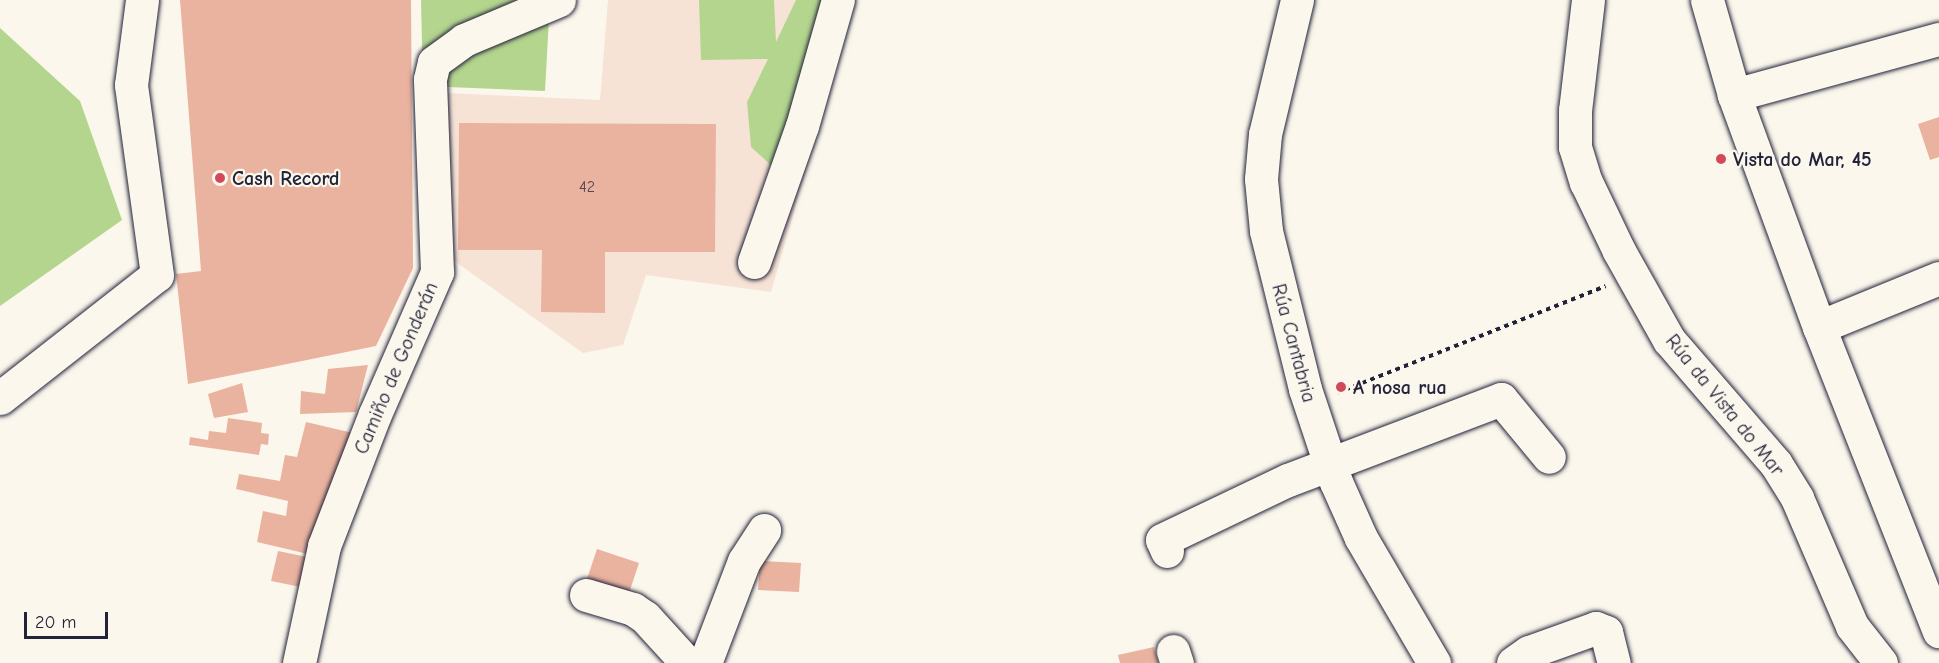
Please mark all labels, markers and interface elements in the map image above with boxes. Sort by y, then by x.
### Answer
place label: Vista do Mar, 45 [1733,147,1872,171]
marker: Vista do Mar, 45 [1714,152,1728,166]
place label: Cash Record [232,166,339,190]
marker: Cash Record [213,171,227,185]
house number: 42 [579,177,595,197]
street label: Camiño de Gonderán [349,278,443,458]
street label: Rúa Cantabria [1267,281,1321,405]
street label: Rúa da Vista do Mar [1661,329,1789,481]
place label: A nosa rua [1353,375,1447,399]
marker: A nosa rua [1334,380,1348,394]
scale bar [27,600,111,638]
text: 20 m [35,612,76,633]

